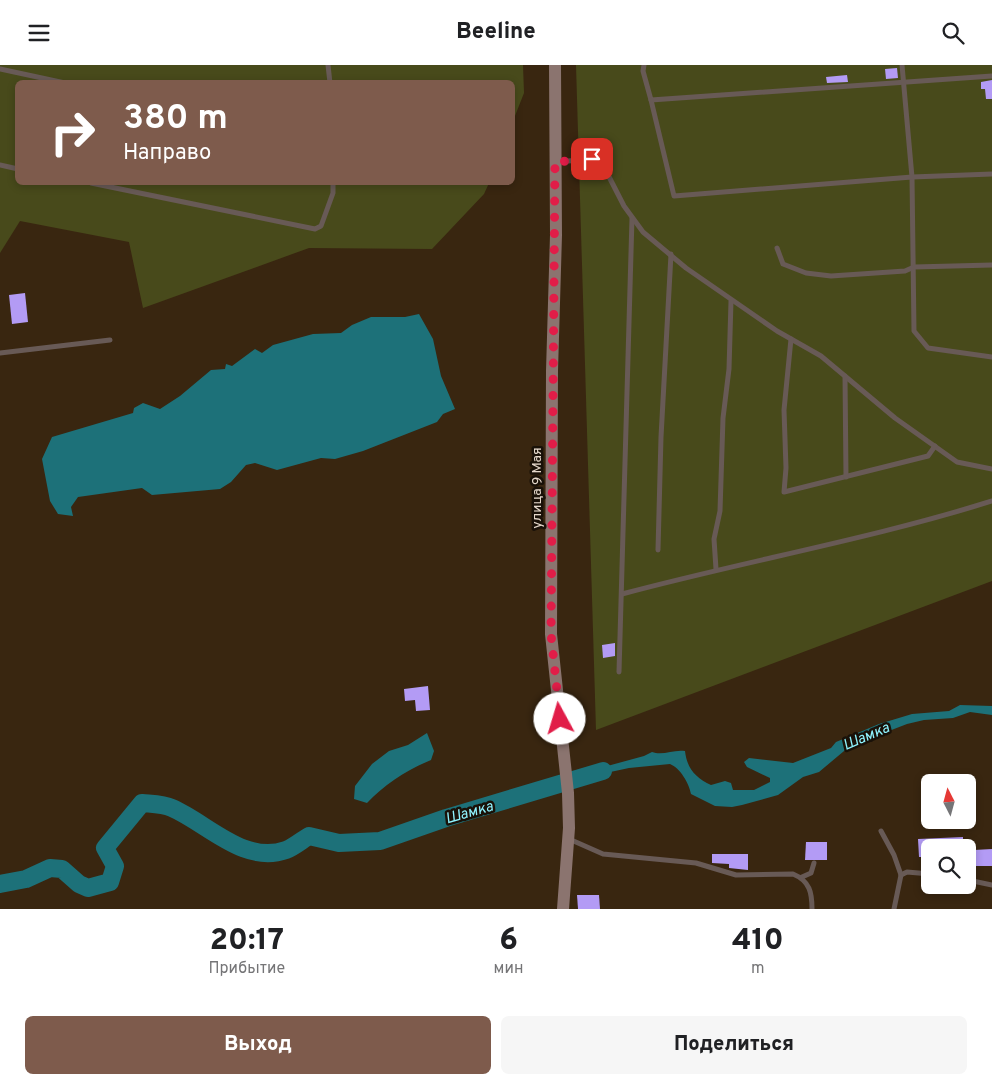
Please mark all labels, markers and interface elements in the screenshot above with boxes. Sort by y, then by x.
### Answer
icon: menu [25,19,53,47]
text: Beeline [456,19,536,46]
icon: search [939,19,967,47]
text: 380 m [123,97,228,141]
icon: right [40,100,105,165]
pin [571,138,613,180]
text: Направо [123,140,211,167]
icon: arrive [578,145,606,173]
street label: улица 9 Мая [529,447,546,529]
position arrow [533,692,585,744]
water label: Шамка [840,719,893,756]
north arrow [921,774,976,829]
map controls [921,774,976,894]
water label: Шамка [443,798,496,829]
button: search [921,839,976,894]
text: 20:17 [210,923,284,960]
text: 6 [499,923,518,960]
text: 410 [732,923,784,960]
text: Прибытие [208,959,285,979]
text: мин [494,959,523,979]
text: m [751,959,764,979]
button: Выход [25,1016,491,1074]
button: Поделиться [501,1016,967,1074]

